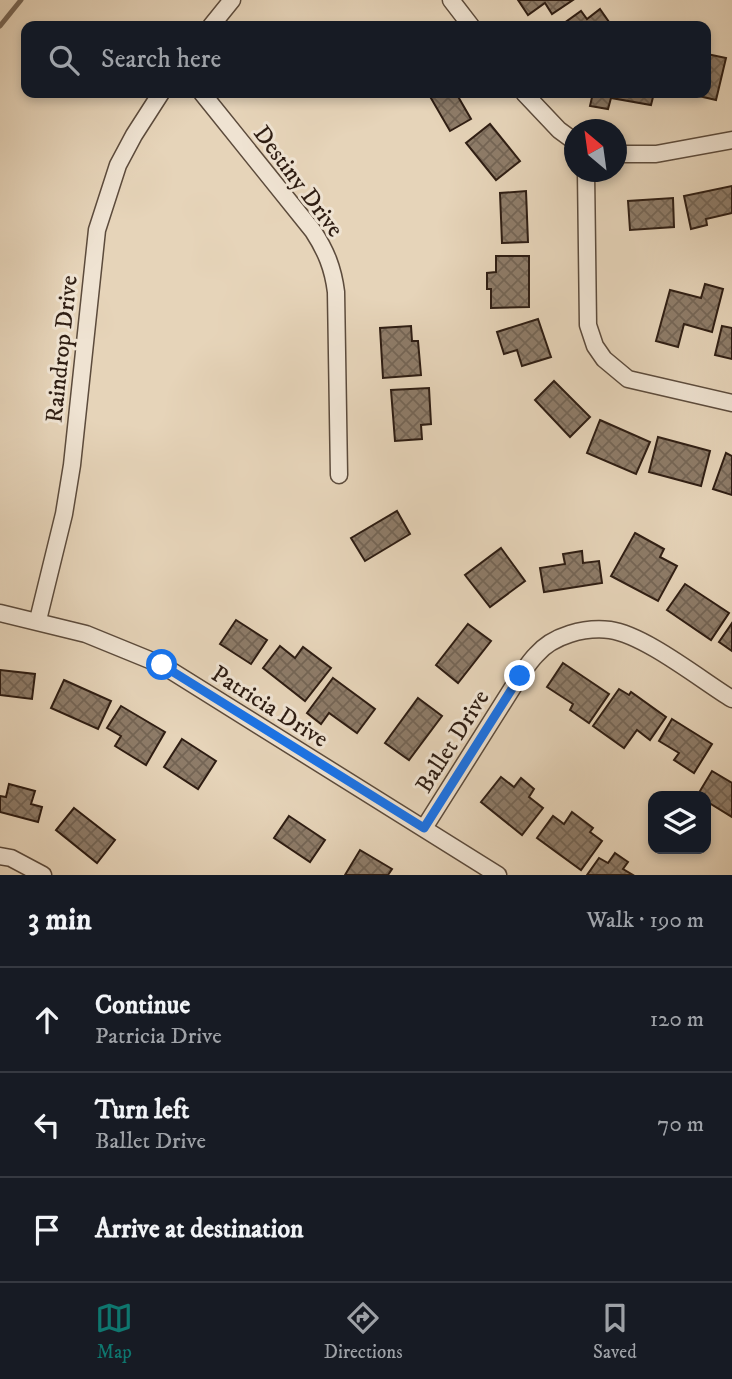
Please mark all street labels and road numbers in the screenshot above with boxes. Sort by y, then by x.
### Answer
street label: Destiny Drive [246,120,350,243]
street label: Raindrop Drive [39,274,85,424]
street label: Patricia Drive [205,659,334,755]
street label: Ballet Drive [409,684,496,799]

